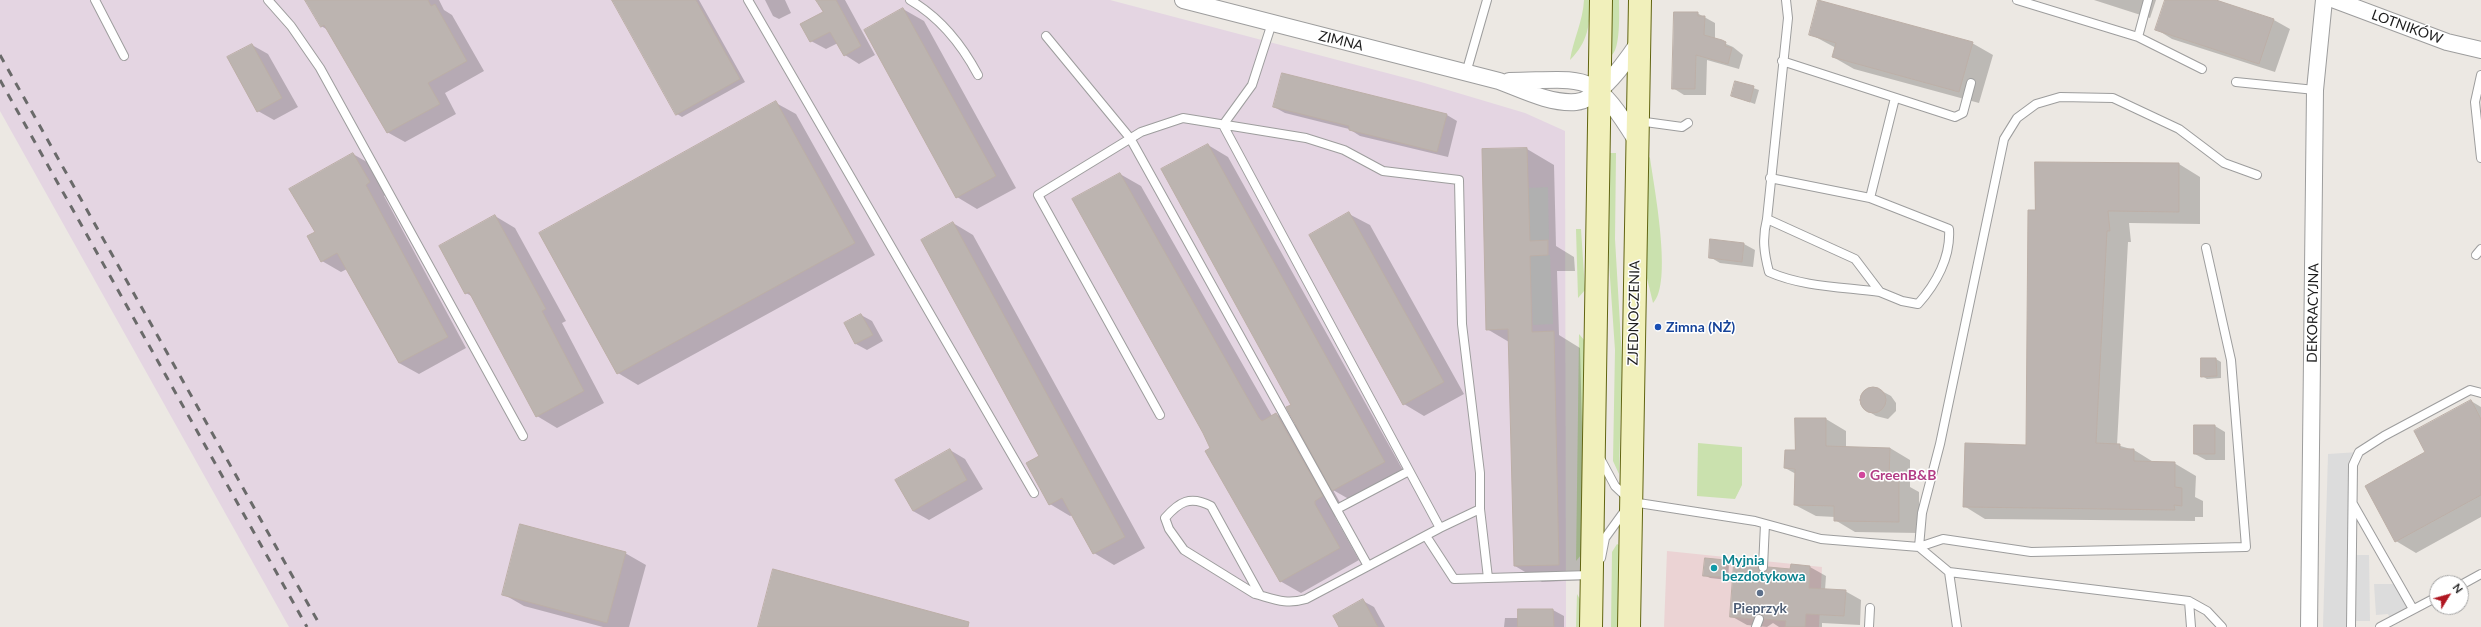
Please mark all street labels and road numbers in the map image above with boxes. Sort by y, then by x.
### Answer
street label: LOTNIKÓW [2369,6,2445,48]
street label: ZIMNA [1317,27,1365,55]
street label: ZJEDNOCZENIA [1625,260,1643,366]
street label: DEKORACYJNA [2304,263,2322,363]

